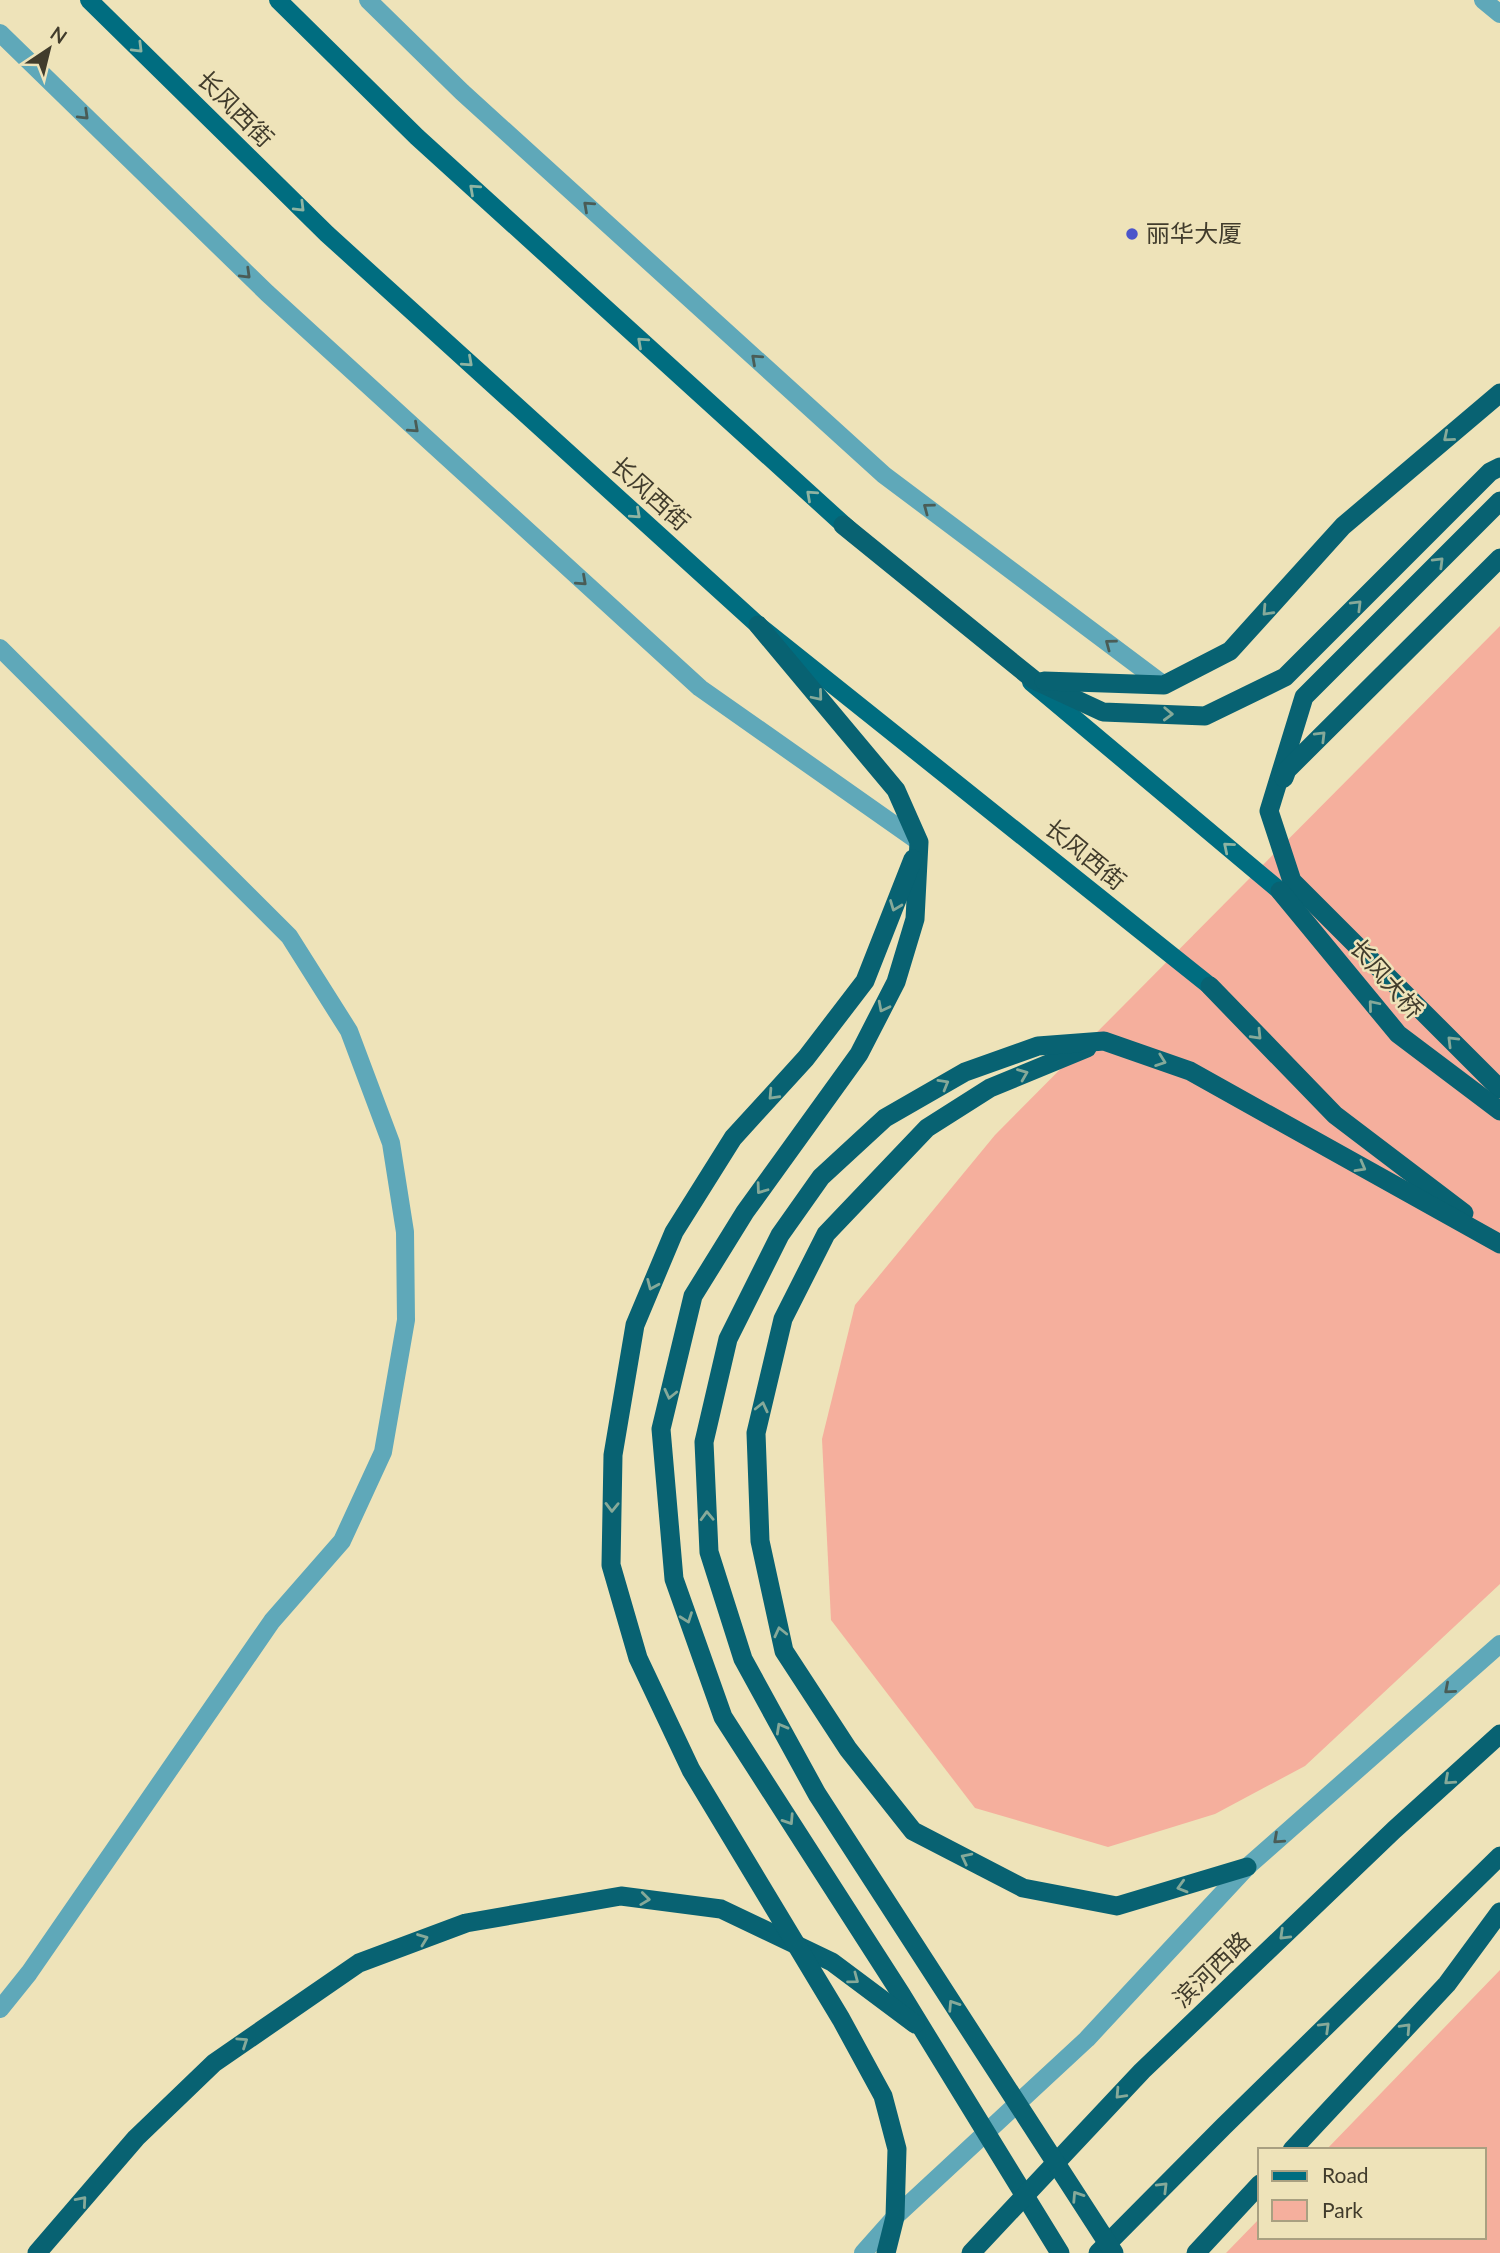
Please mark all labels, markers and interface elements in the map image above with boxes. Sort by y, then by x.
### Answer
north arrow [14,14,84,84]
text: N [46,21,72,48]
one-way arrow [130,39,143,52]
street label: 长风西街 [192,64,280,152]
one-way arrow [76,106,89,119]
one-way arrow [469,185,482,197]
one-way arrow [292,199,305,212]
one-way arrow [583,202,596,214]
place label: 丽华大厦 [1146,218,1242,247]
marker: 丽华大厦 [1124,226,1140,242]
one-way arrow [238,265,251,278]
one-way arrow [637,338,650,350]
one-way arrow [459,353,472,366]
one-way arrow [751,355,764,367]
one-way arrow [406,419,419,432]
one-way arrow [1443,428,1455,441]
street label: 长风西街 [606,450,696,536]
one-way arrow [806,491,819,503]
one-way arrow [923,504,936,516]
one-way arrow [628,506,641,519]
one-way arrow [1431,557,1444,570]
one-way arrow [574,572,587,585]
one-way arrow [1348,601,1361,614]
one-way arrow [1263,603,1275,616]
one-way arrow [1105,640,1118,653]
one-way arrow [809,689,822,701]
one-way arrow [1163,707,1174,722]
one-way arrow [1313,731,1326,744]
street label: 长风西街 [1040,812,1132,895]
one-way arrow [1223,843,1235,856]
one-way arrow [889,899,903,911]
street label: 长风大桥 [1345,932,1430,1024]
one-way arrow [878,1000,891,1012]
one-way arrow [1369,1000,1382,1012]
one-way arrow [1249,1027,1262,1040]
one-way arrow [1448,1037,1460,1049]
one-way arrow [1154,1053,1166,1067]
one-way arrow [1016,1069,1028,1083]
one-way arrow [937,1079,950,1092]
one-way arrow [768,1086,781,1099]
one-way arrow [1354,1159,1367,1172]
one-way arrow [757,1181,770,1194]
one-way arrow [646,1278,660,1290]
one-way arrow [664,1388,678,1400]
one-way arrow [754,1401,768,1413]
one-way arrow [604,1503,620,1513]
one-way arrow [700,1510,715,1521]
one-way arrow [679,1611,693,1623]
one-way arrow [774,1626,788,1638]
one-way arrow [1444,1681,1457,1693]
one-way arrow [776,1723,789,1736]
one-way arrow [1444,1771,1457,1784]
one-way arrow [780,1812,793,1825]
one-way arrow [1273,1831,1286,1844]
one-way arrow [961,1853,973,1867]
one-way arrow [1176,1878,1188,1893]
one-way arrow [639,1891,651,1906]
street label: 滨河西路 [1166,1925,1256,2013]
one-way arrow [1279,1927,1292,1940]
one-way arrow [417,1933,429,1947]
one-way arrow [847,1971,859,1983]
one-way arrow [948,1999,961,2012]
one-way arrow [1317,2023,1330,2036]
one-way arrow [1397,2023,1410,2036]
one-way arrow [235,2038,248,2050]
one-way arrow [1116,2086,1129,2099]
legend [1258,2148,1486,2239]
text: Road [1322,2162,1369,2187]
one-way arrow [1155,2183,1167,2195]
one-way arrow [1072,2190,1085,2203]
one-way arrow [74,2197,86,2210]
text: Park [1322,2197,1363,2222]

